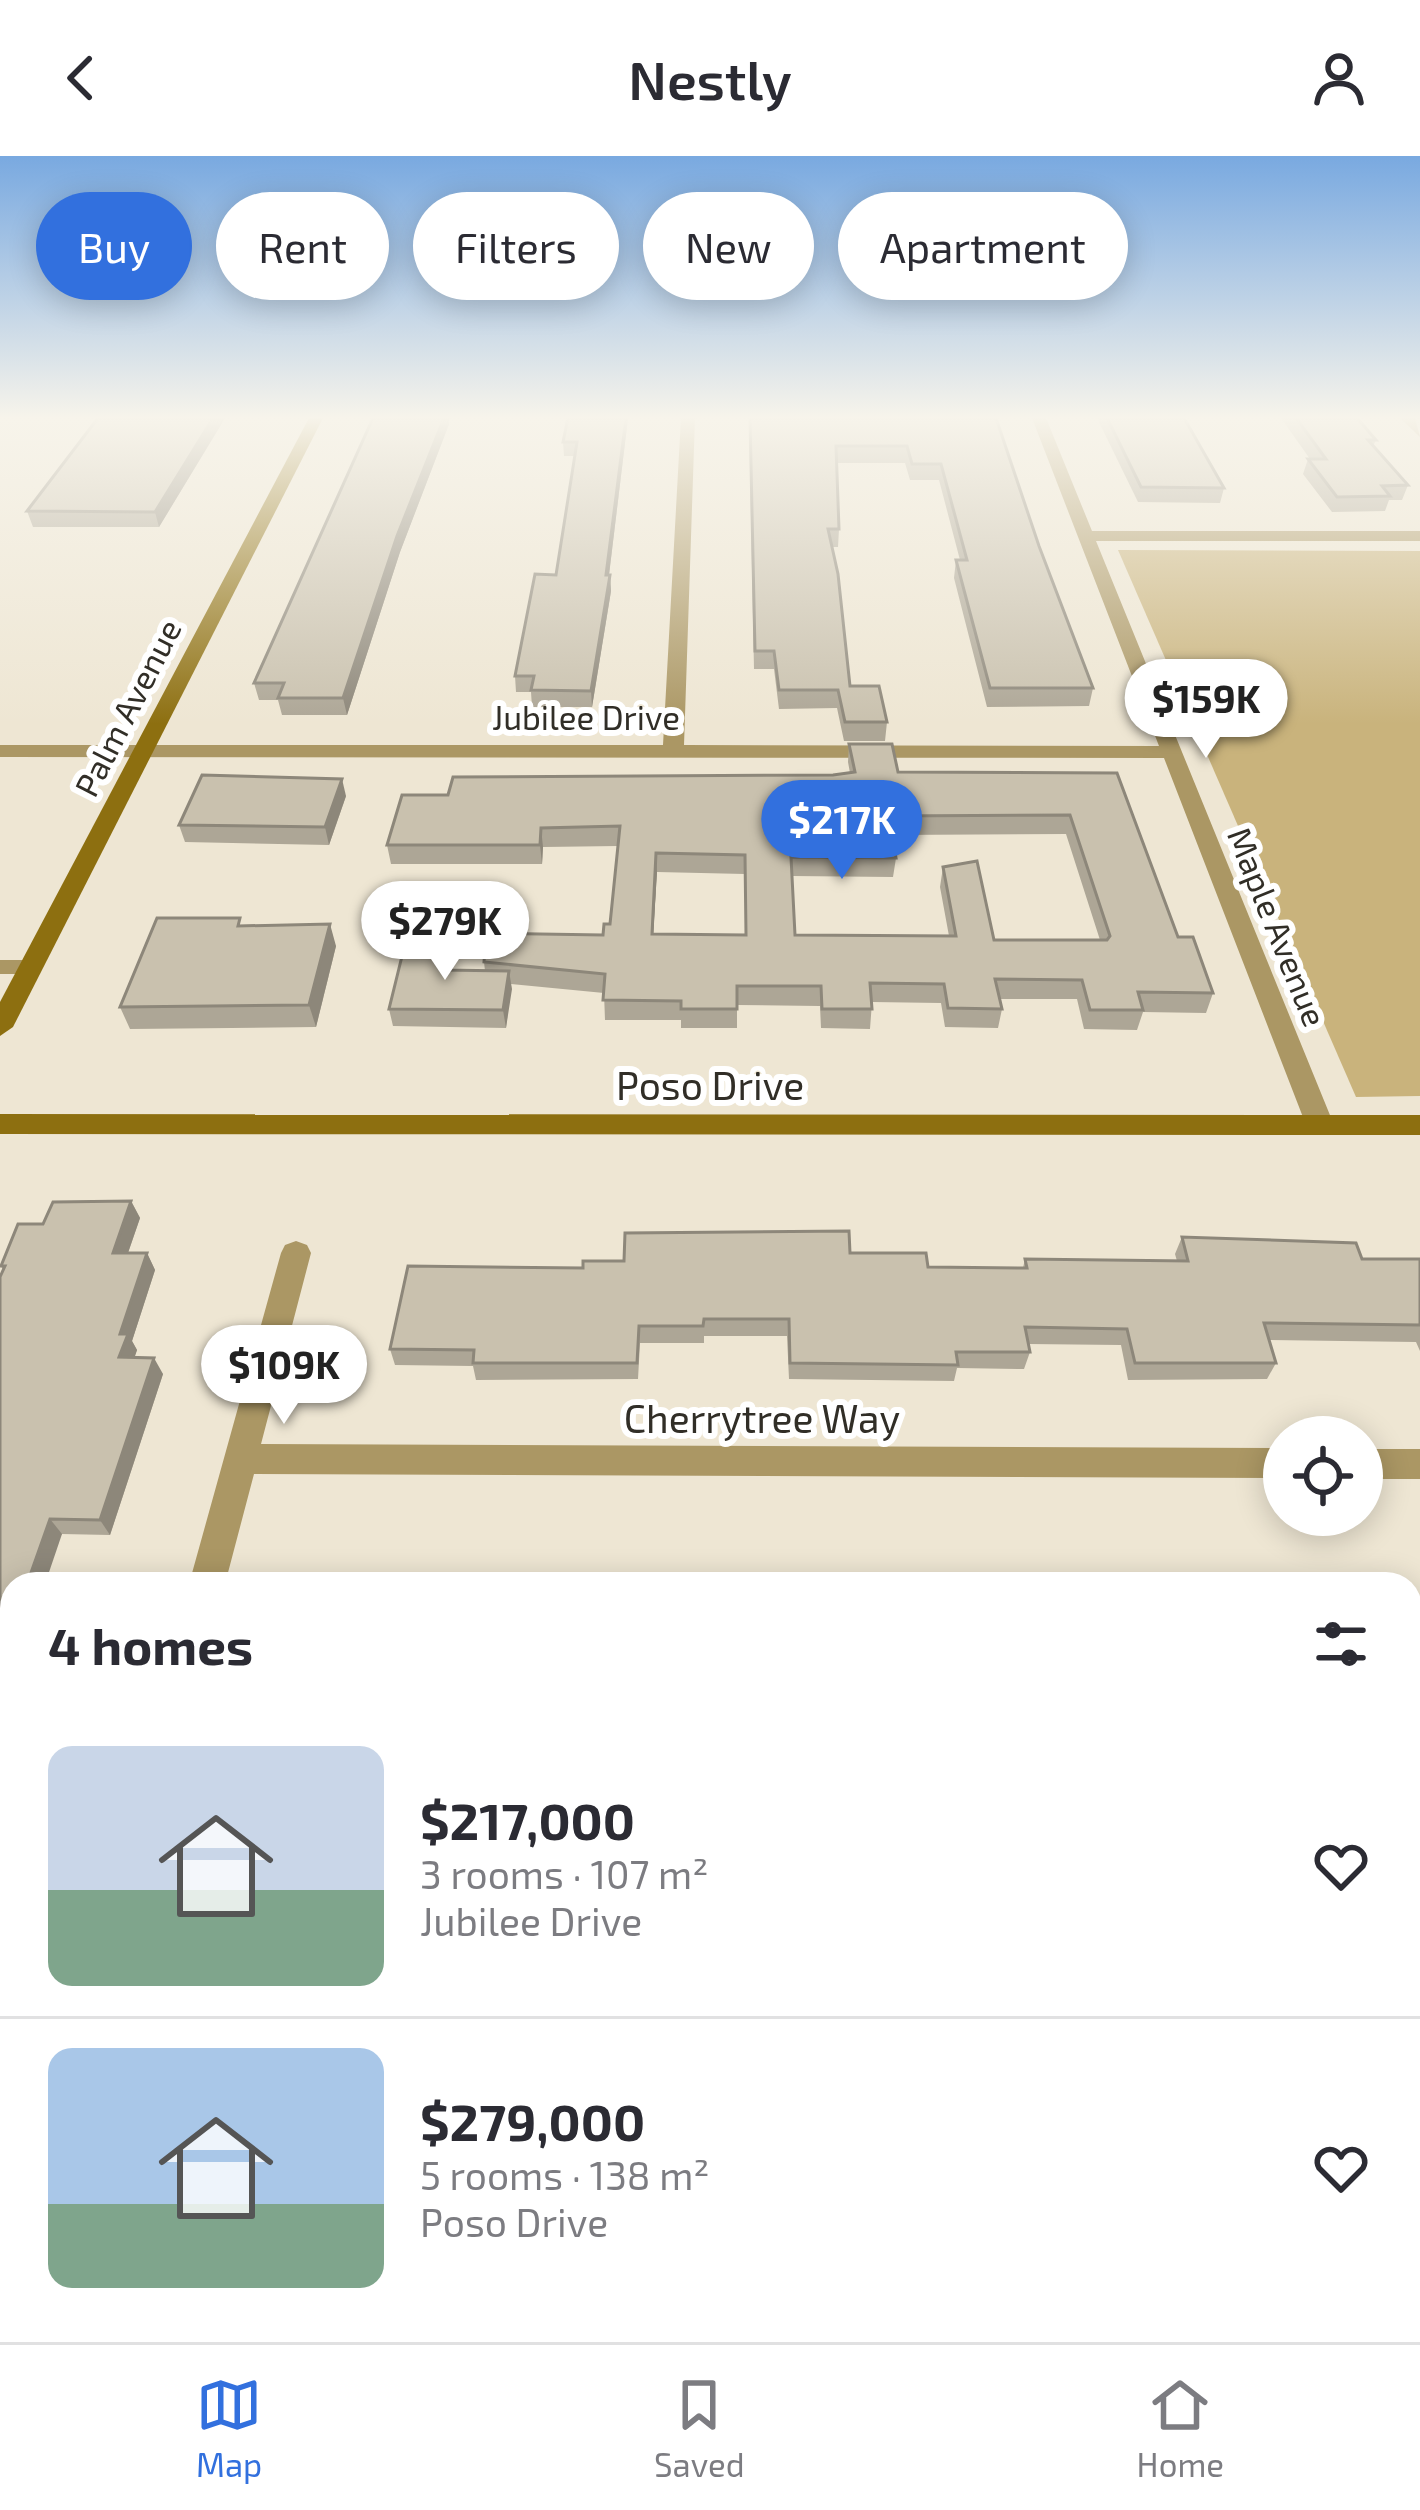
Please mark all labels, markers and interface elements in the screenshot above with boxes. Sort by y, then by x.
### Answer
icon: back [48,45,114,111]
icon: person [1306,45,1372,111]
text: Nestly [628,46,792,111]
chip: Buy [36,192,192,300]
chip: Rent [216,192,389,300]
chip: Filters [413,192,619,300]
chip: New [643,192,814,300]
chip: Apartment [838,192,1128,300]
street label: Palm Avenue [65,612,189,803]
pin: $159K [1122,659,1290,761]
text: $159K [1152,674,1260,721]
street label: Jubilee Drive [492,697,680,737]
pin: $217K [758,780,926,882]
text: $217K [788,795,896,842]
street label: Maple Avenue [1220,821,1336,1032]
pin: $279K [361,881,529,983]
text: $279K [388,896,502,943]
street label: Poso Drive [616,1061,804,1108]
pin: $109K [200,1325,368,1427]
text: $109K [228,1340,340,1387]
street label: Cherrytree Way [624,1394,900,1441]
map controls [1263,1416,1383,1536]
button: locate [1263,1416,1383,1536]
icon: filters [1308,1611,1374,1677]
text: 4 homes [48,1614,253,1675]
text: $217,000 [420,1789,635,1850]
icon: home [144,1794,288,1938]
icon: heart [1308,1833,1374,1899]
text: 3 rooms · 107 m² [420,1850,708,1897]
text: Jubilee Drive [420,1897,642,1944]
text: $279,000 [420,2090,645,2151]
icon: home [144,2096,288,2240]
icon: heart [1308,2135,1374,2201]
text: 5 rooms · 138 m² [420,2151,710,2198]
text: Poso Drive [420,2198,608,2245]
tab: Map [196,2372,262,2484]
tab: Saved [654,2372,745,2484]
tab: Home [1137,2372,1224,2484]

